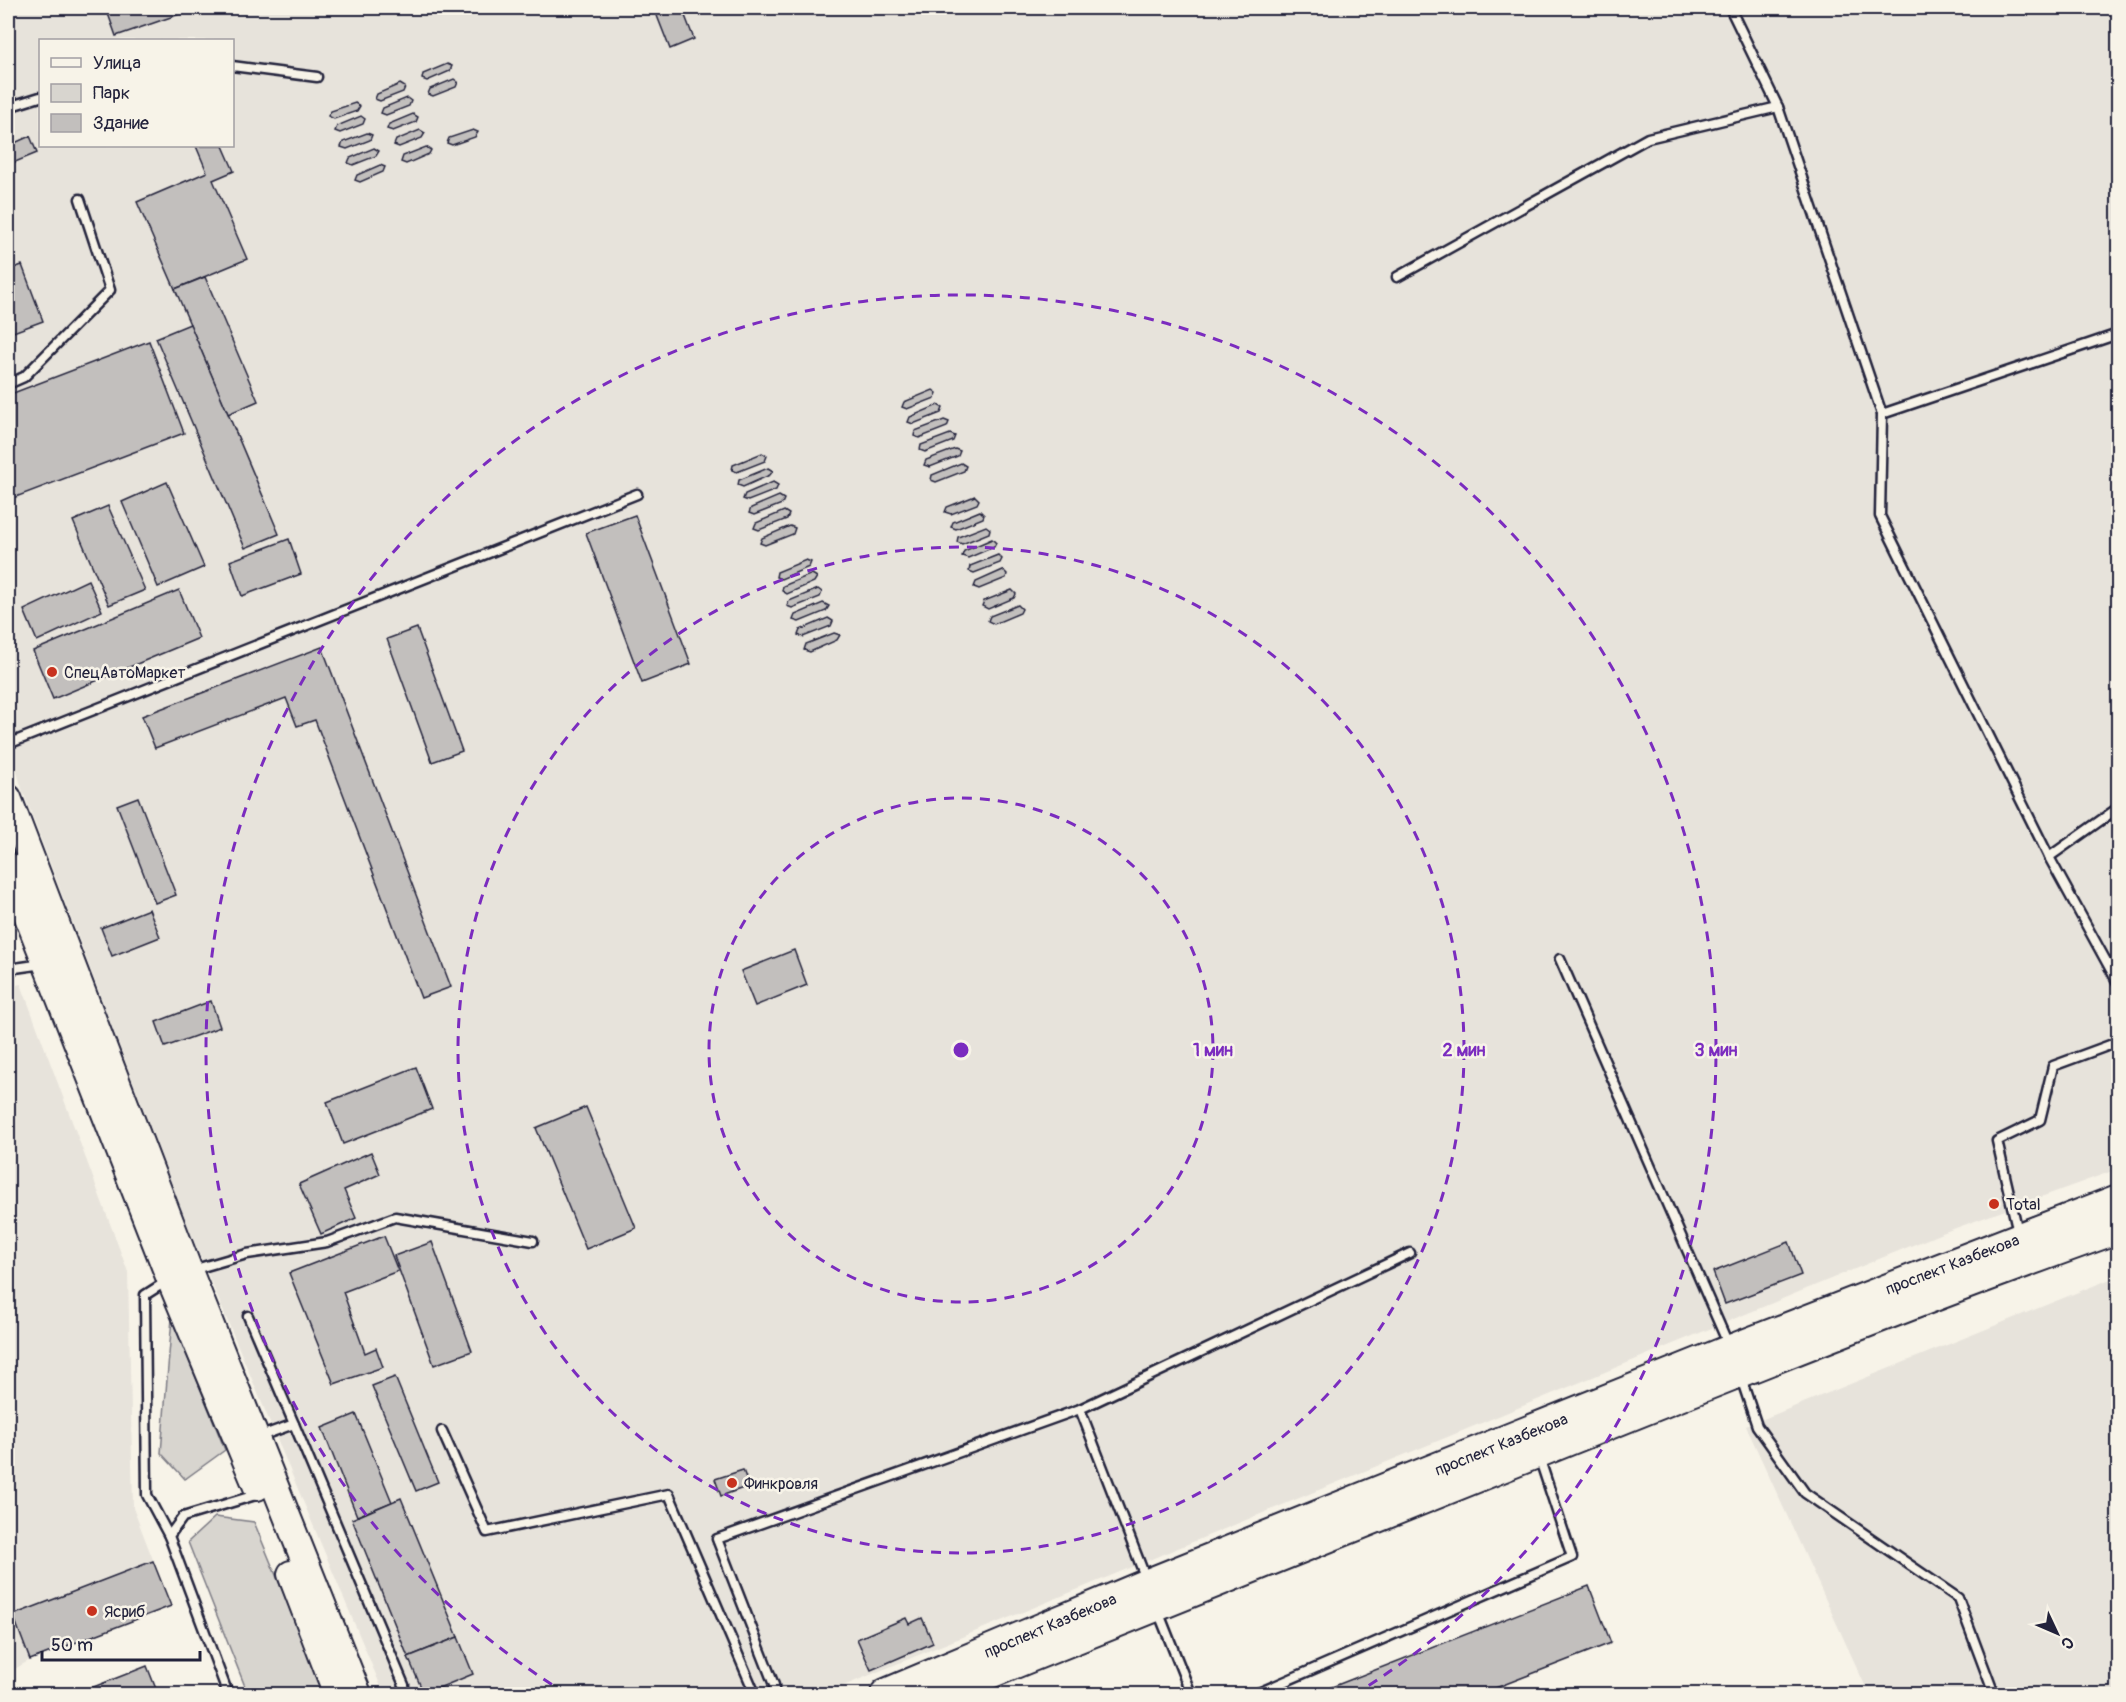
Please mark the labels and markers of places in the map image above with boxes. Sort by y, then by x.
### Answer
place label: СпецАвтоМаркет [64,663,185,683]
marker: СпецАвтоМаркет [45,665,59,679]
centre of rings [951,1040,971,1060]
place label: Total [2006,1195,2040,1215]
marker: Total [1987,1197,2001,1211]
place label: Финкровля [744,1474,818,1494]
marker: Финкровля [725,1476,739,1490]
place label: Ясриб [104,1602,145,1622]
marker: Ясриб [85,1604,99,1618]

